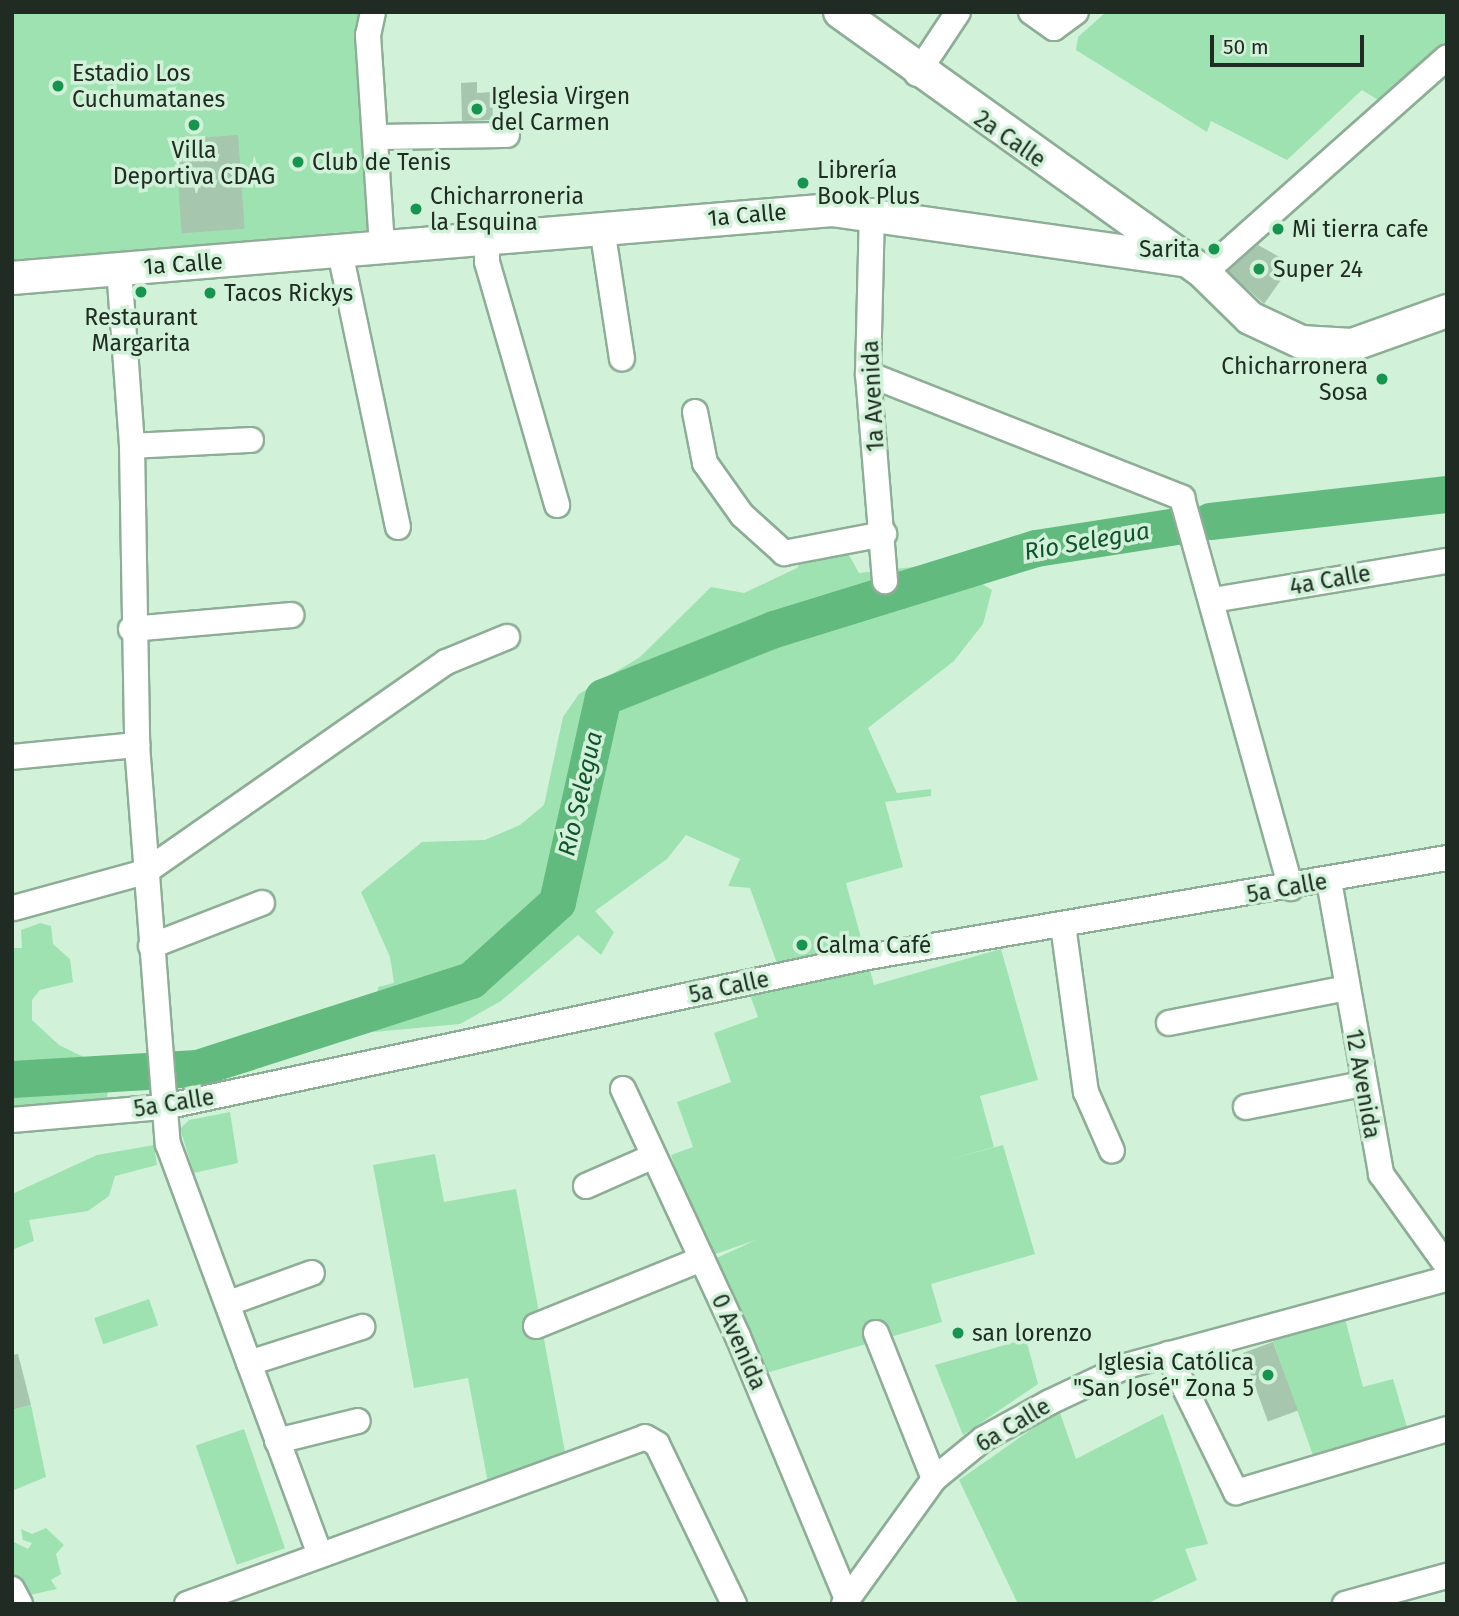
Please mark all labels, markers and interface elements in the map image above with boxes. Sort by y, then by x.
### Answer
scale bar [1214,21,1368,65]
text: 50 m [1223,34,1269,60]
place label: Estadio Los Cuchumatanes [72,59,225,113]
marker: Estadio Los Cuchumatanes [50,78,66,94]
place label: Iglesia Virgen del Carmen [491,82,630,136]
marker: Iglesia Virgen del Carmen [469,101,485,117]
street label: 2a Calle [969,105,1051,173]
marker: Villa Deportiva CDAG [186,117,202,133]
place label: Villa Deportiva CDAG [113,136,275,190]
place label: Club de Tenis [312,148,451,176]
marker: Club de Tenis [290,154,306,170]
place label: Librería Book Plus [817,156,920,210]
marker: Librería Book Plus [795,175,811,191]
place label: Chicharroneria la Esquina [430,182,584,236]
street label: 1a Calle [706,198,788,232]
marker: Chicharroneria la Esquina [408,201,424,217]
place label: Mi tierra cafe [1292,215,1429,243]
marker: Mi tierra cafe [1270,221,1286,237]
place label: Sarita [1139,235,1200,263]
marker: Sarita [1206,241,1222,257]
street label: 1a Calle [142,247,224,281]
place label: Super 24 [1273,255,1363,283]
marker: Super 24 [1251,261,1267,277]
place label: Tacos Rickys [224,279,353,307]
marker: Restaurant Margarita [133,284,149,300]
marker: Tacos Rickys [202,285,218,301]
place label: Restaurant Margarita [84,303,198,357]
street label: 1a Avenida [856,339,890,453]
place label: Chicharronera Sosa [1221,352,1368,406]
marker: Chicharronera Sosa [1374,371,1390,387]
water label: Río Selegua [1022,517,1152,567]
street label: 4a Calle [1287,559,1373,601]
water label: Río Selegua [553,729,609,859]
street label: 5a Calle [1245,867,1329,909]
place label: Calma Café [816,931,931,959]
marker: Calma Café [794,937,810,953]
street label: 5a Calle [687,965,771,1009]
street label: 12 Avenida [1340,1027,1386,1141]
street label: 5a Calle [132,1083,216,1123]
street label: 0 Avenida [706,1290,772,1394]
place label: san lorenzo [972,1319,1092,1347]
marker: san lorenzo [950,1325,966,1341]
place label: Iglesia Católica "San José" Zona 5 [1073,1348,1254,1402]
marker: Iglesia Católica "San José" Zona 5 [1260,1367,1276,1383]
street label: 6a Calle [971,1392,1055,1458]

